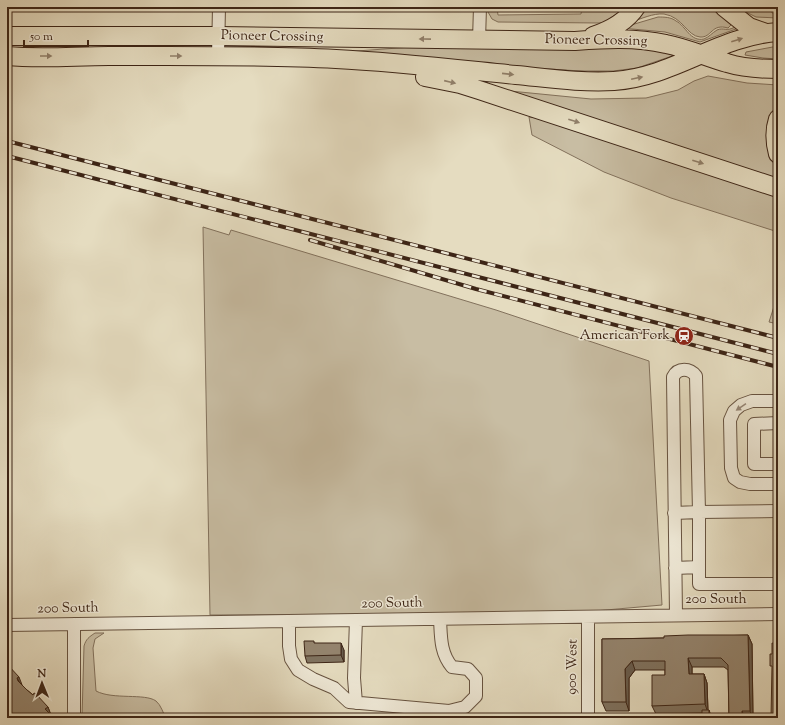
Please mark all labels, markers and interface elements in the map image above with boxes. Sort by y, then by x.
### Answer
scale bar [24,22,88,48]
street label: Pioneer Crossing [221,26,324,48]
text: 50 m [29,28,53,46]
street label: Pioneer Crossing [545,30,648,52]
one-way arrow [418,36,431,42]
one-way arrow [731,37,743,43]
one-way arrow [40,53,53,59]
one-way arrow [170,53,183,59]
one-way arrow [502,71,514,78]
one-way arrow [631,74,644,80]
one-way arrow [444,79,456,85]
one-way arrow [569,118,581,124]
one-way arrow [692,159,704,165]
station icon: American Fork [673,325,695,347]
place label: American Fork [579,326,670,346]
one-way arrow [735,403,746,411]
street label: 200 South [685,590,747,610]
street label: 200 South [361,593,423,615]
street label: 200 South [37,598,99,620]
street label: 900 West [563,639,583,695]
north arrow [22,663,62,703]
text: N [36,666,47,682]

